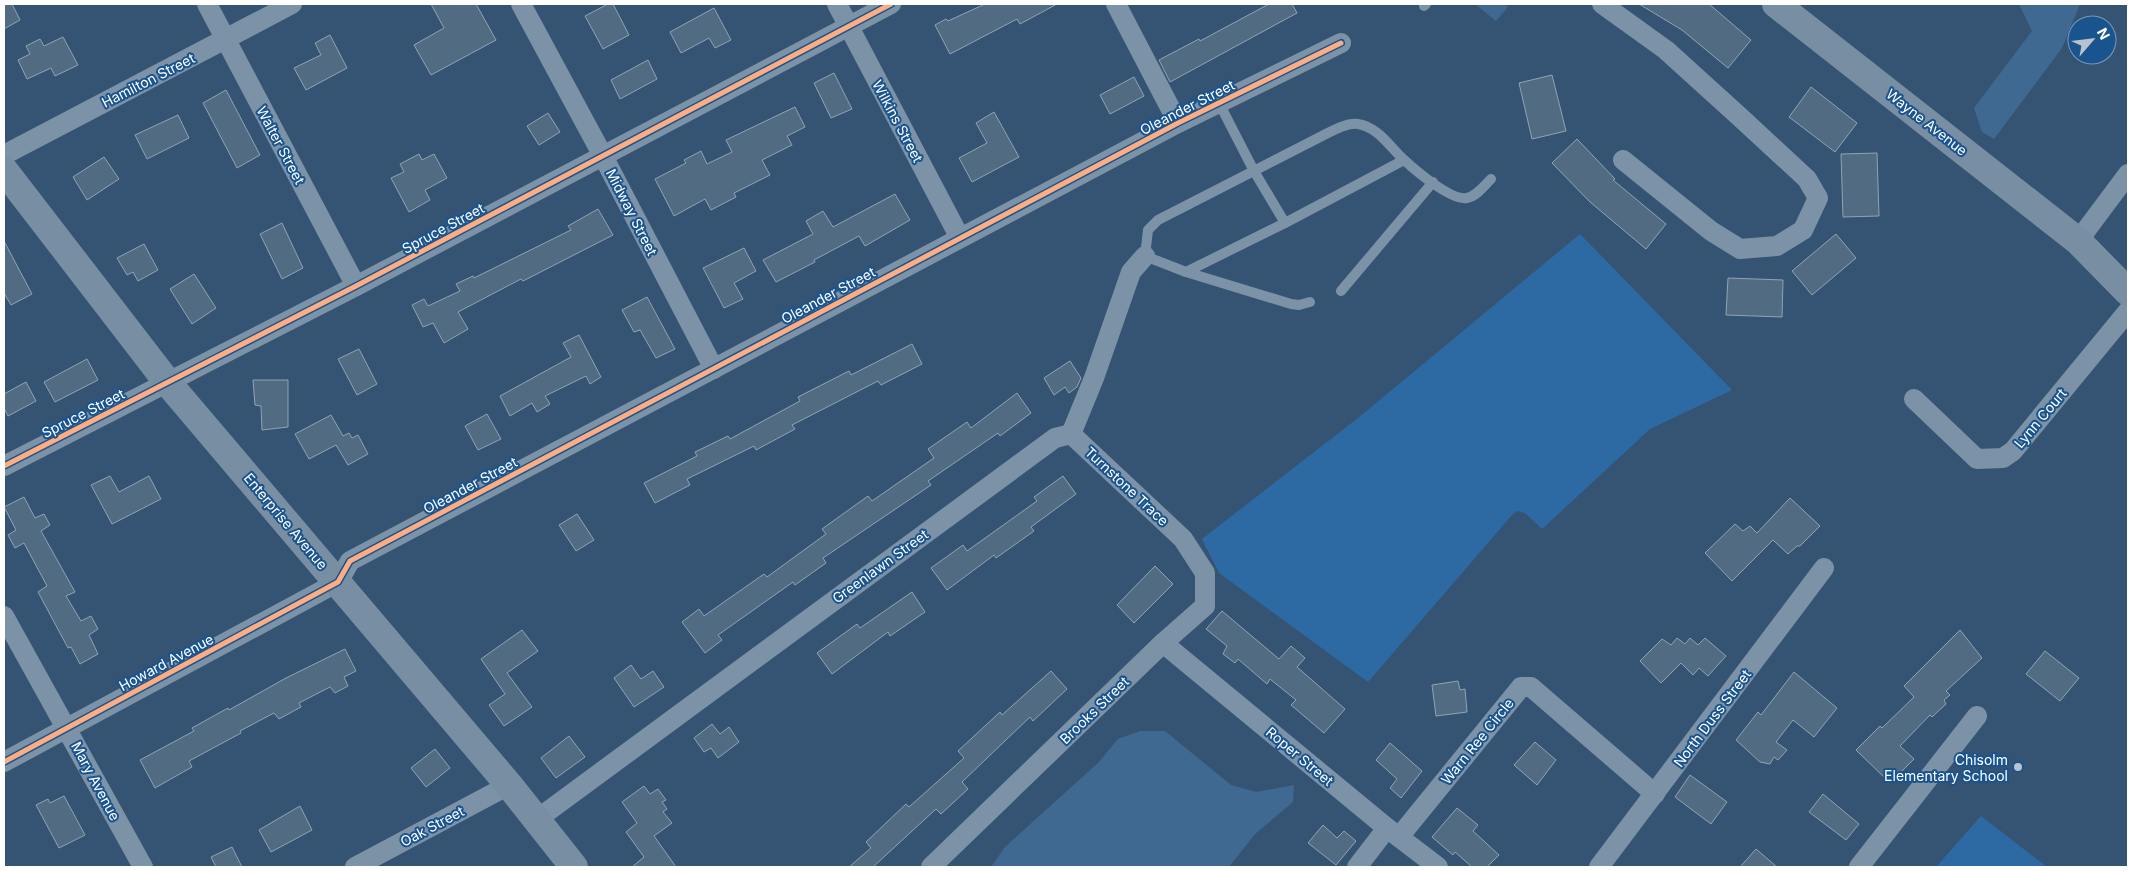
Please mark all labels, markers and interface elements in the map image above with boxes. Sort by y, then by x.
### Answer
north arrow [2067,15,2117,65]
text: N [2094,25,2114,42]
street label: Hamilton Street [99,49,198,111]
street label: Oleander Street [1137,76,1238,138]
street label: Wilkins Street [869,77,927,165]
street label: Wayne Avenue [1883,85,1971,159]
street label: Walter Street [253,103,309,187]
street label: Midway Street [603,166,661,259]
street label: Spruce Street [399,199,487,257]
street label: Oleander Street [778,263,878,327]
street label: Spruce Street [39,385,128,441]
street label: Lynn Court [2010,385,2070,451]
street label: Turnstone Trace [1082,443,1172,529]
street label: Oleander Street [420,453,520,517]
street label: Enterprise Avenue [241,469,331,573]
street label: Greenlawn Street [829,525,932,607]
street label: Howard Avenue [116,630,216,694]
street label: North Duss Street [1670,666,1754,770]
street label: Brooks Street [1056,673,1132,747]
street label: Warn Ree Circle [1437,694,1517,788]
street label: Roper Street [1263,723,1337,789]
street label: Mary Avenue [68,739,124,823]
place label: Chisolm Elementary School [1884,751,2008,784]
marker: Chisolm Elementary School [2012,761,2024,773]
street label: Oak Street [397,802,467,850]

